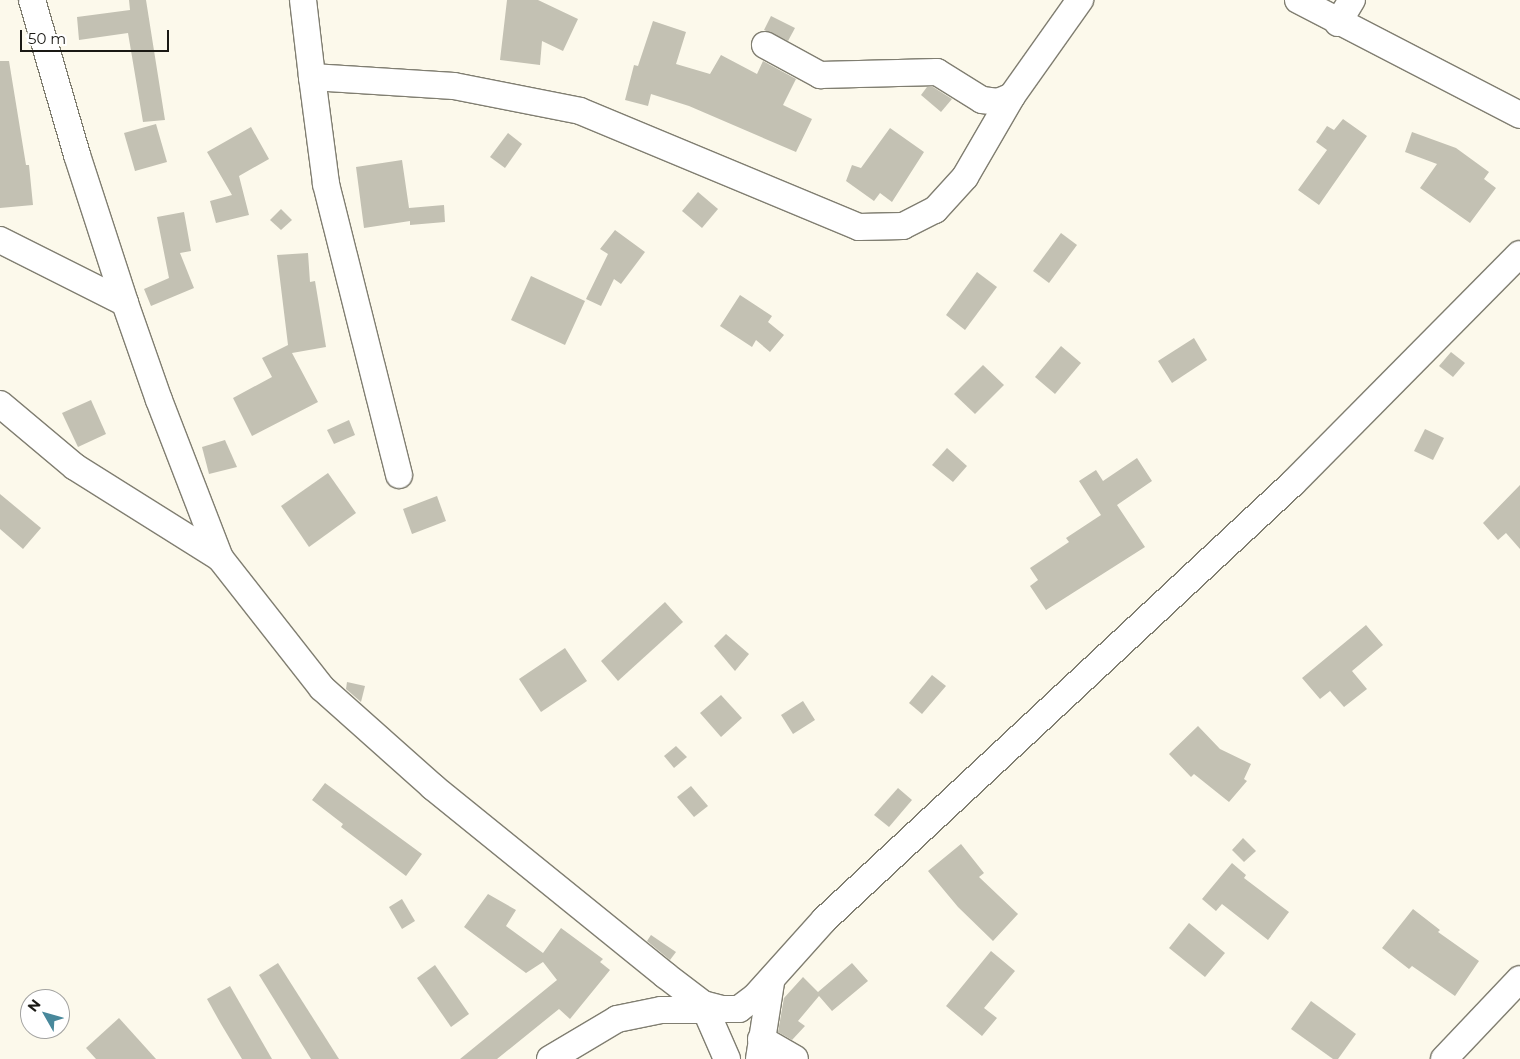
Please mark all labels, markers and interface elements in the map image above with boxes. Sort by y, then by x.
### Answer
scale bar [22,20,171,52]
text: 50 m [28,29,66,48]
north arrow [20,989,70,1039]
text: N [23,995,45,1015]

